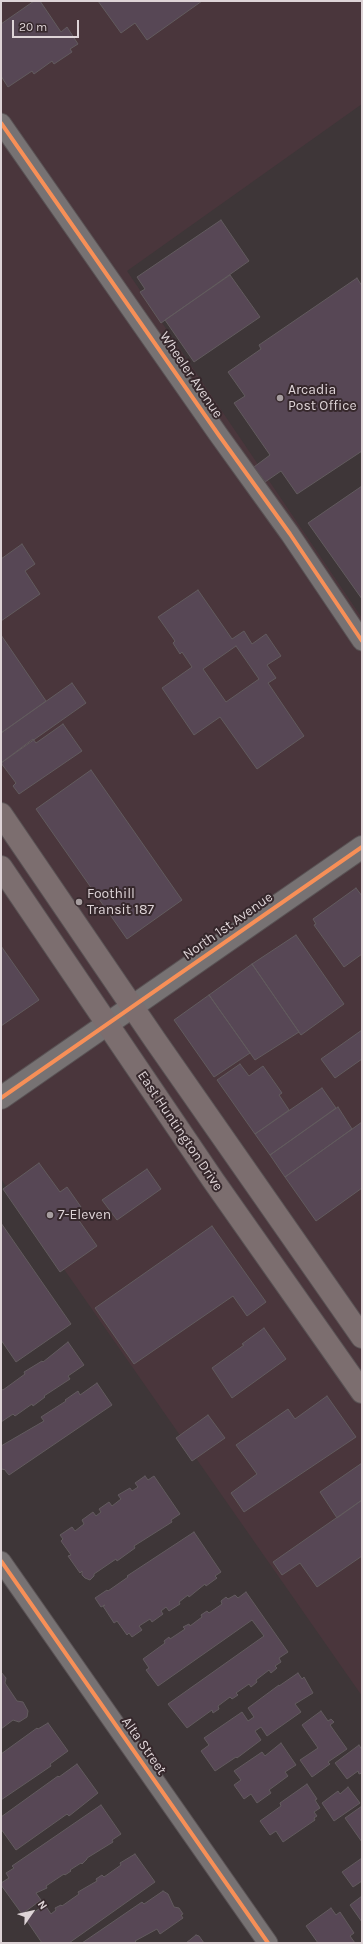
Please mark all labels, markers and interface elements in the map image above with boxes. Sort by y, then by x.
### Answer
scale bar [14,12,81,38]
text: 20 m [19,20,47,34]
street label: Wheeler Avenue [156,328,226,422]
place label: Arcadia Post Office [288,382,357,414]
marker: Arcadia Post Office [275,393,285,403]
place label: Foothill Transit 187 [87,886,154,918]
street label: North 1st Avenue [180,889,276,963]
marker: Foothill Transit 187 [74,897,84,907]
street label: East Huntington Drive [134,1068,226,1194]
place label: 7-Eleven [58,1207,111,1223]
marker: 7-Eleven [45,1210,55,1220]
street label: Alta Street [118,1714,170,1778]
north arrow [12,1892,52,1932]
text: N [35,1898,50,1912]

